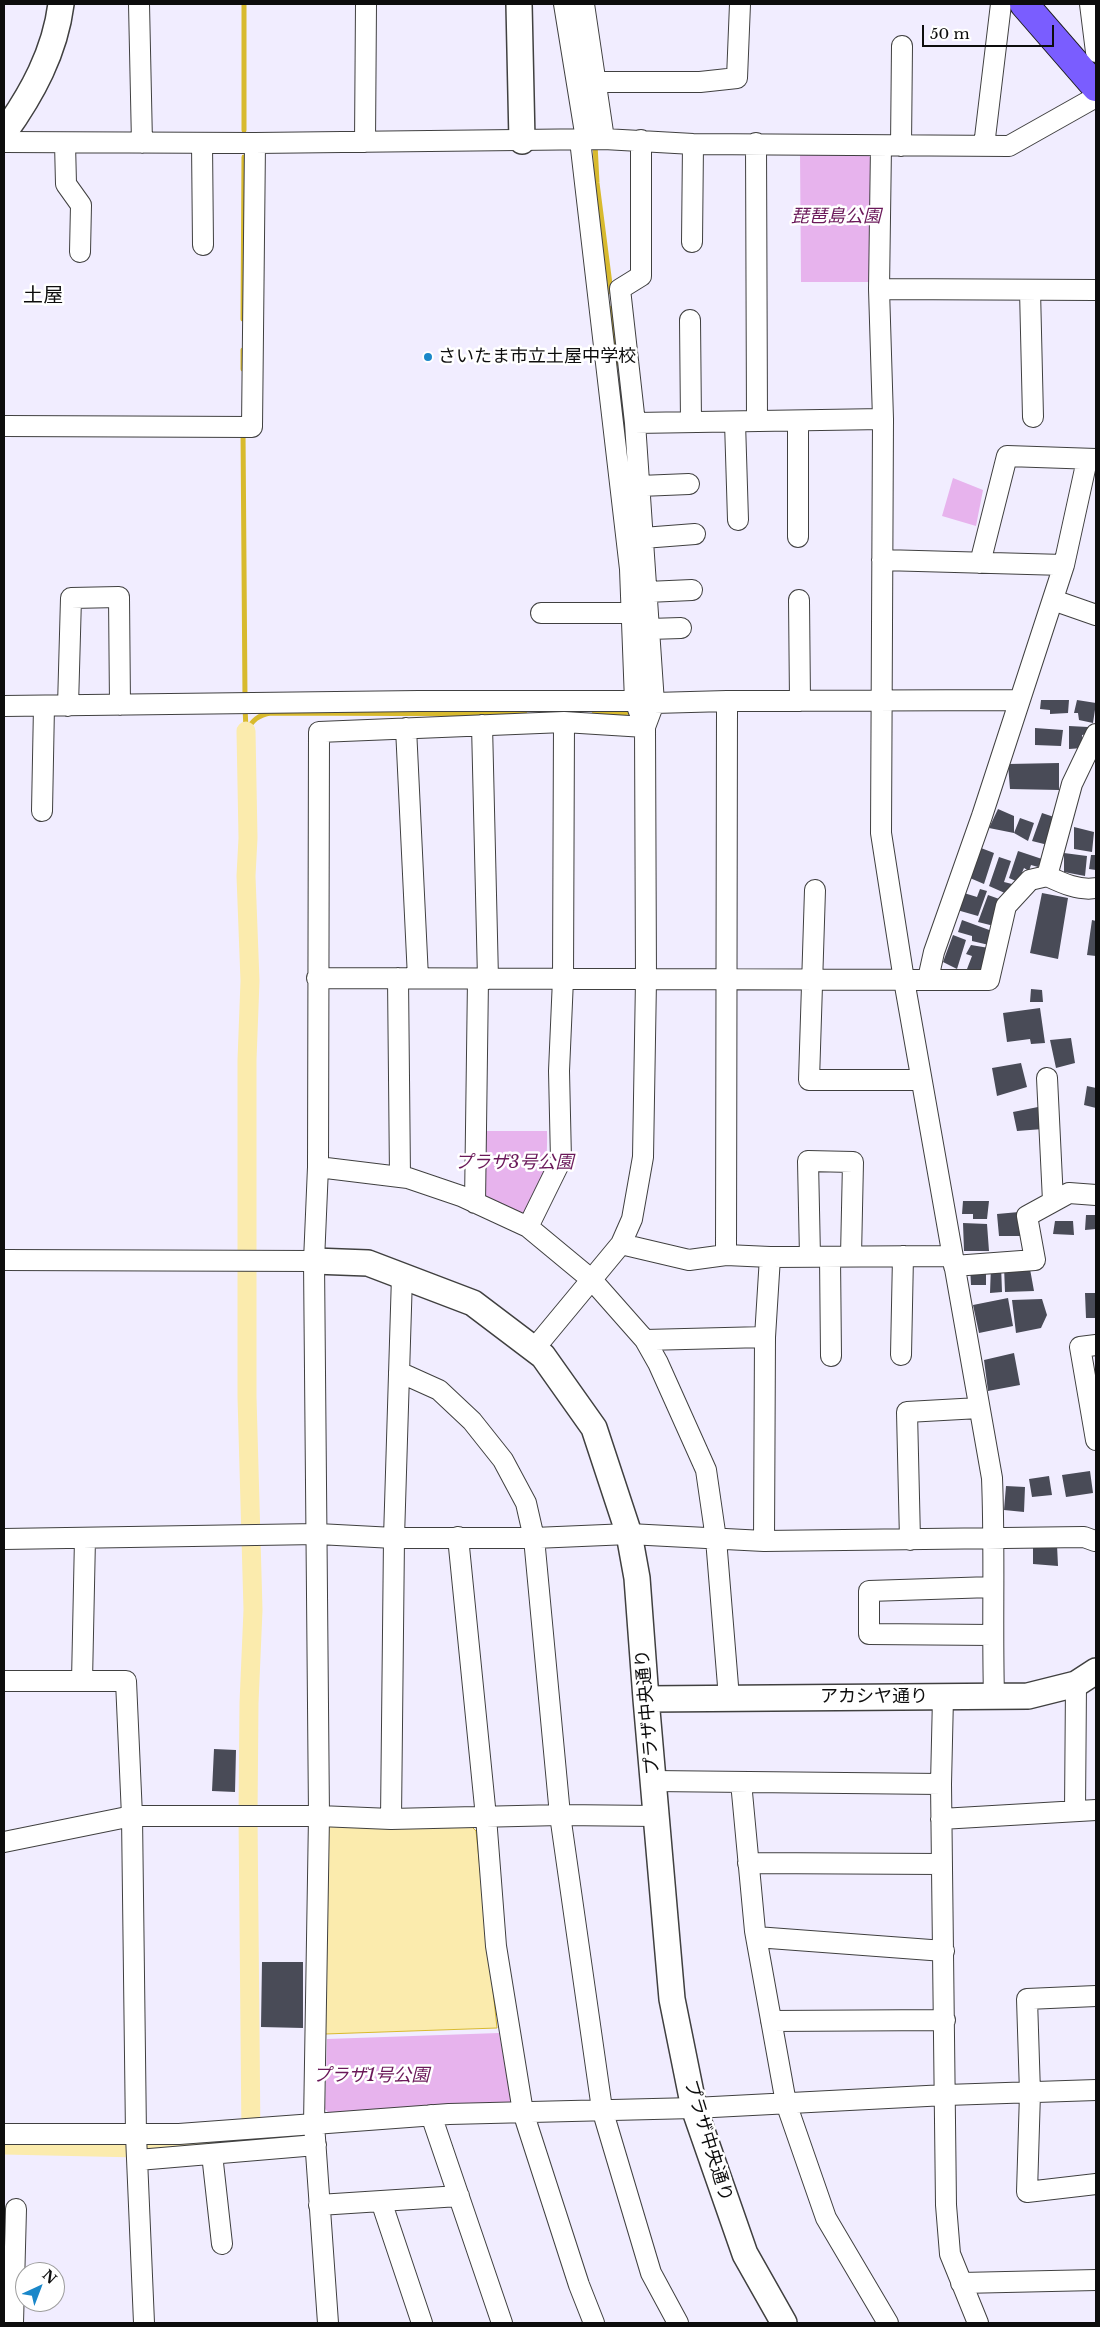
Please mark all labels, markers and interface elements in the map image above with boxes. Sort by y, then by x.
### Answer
scale bar [925,15,1058,47]
text: 50 m [930,24,970,43]
park label: 琵琶島公園 [791,206,881,228]
district label: 土屋 [23,284,63,308]
place label: さいたま市立土屋中学校 [438,346,636,368]
marker: さいたま市立土屋中学校 [422,351,434,363]
park label: プラザ3号公園 [454,1152,574,1174]
street label: プラザ中央通り [632,1648,664,1776]
street label: アカシヤ通り [820,1686,928,1708]
park label: プラザ1号公園 [313,2065,429,2087]
street label: プラザ中央通り [679,2078,737,2204]
north arrow [15,2262,65,2312]
text: N [39,2266,60,2288]

